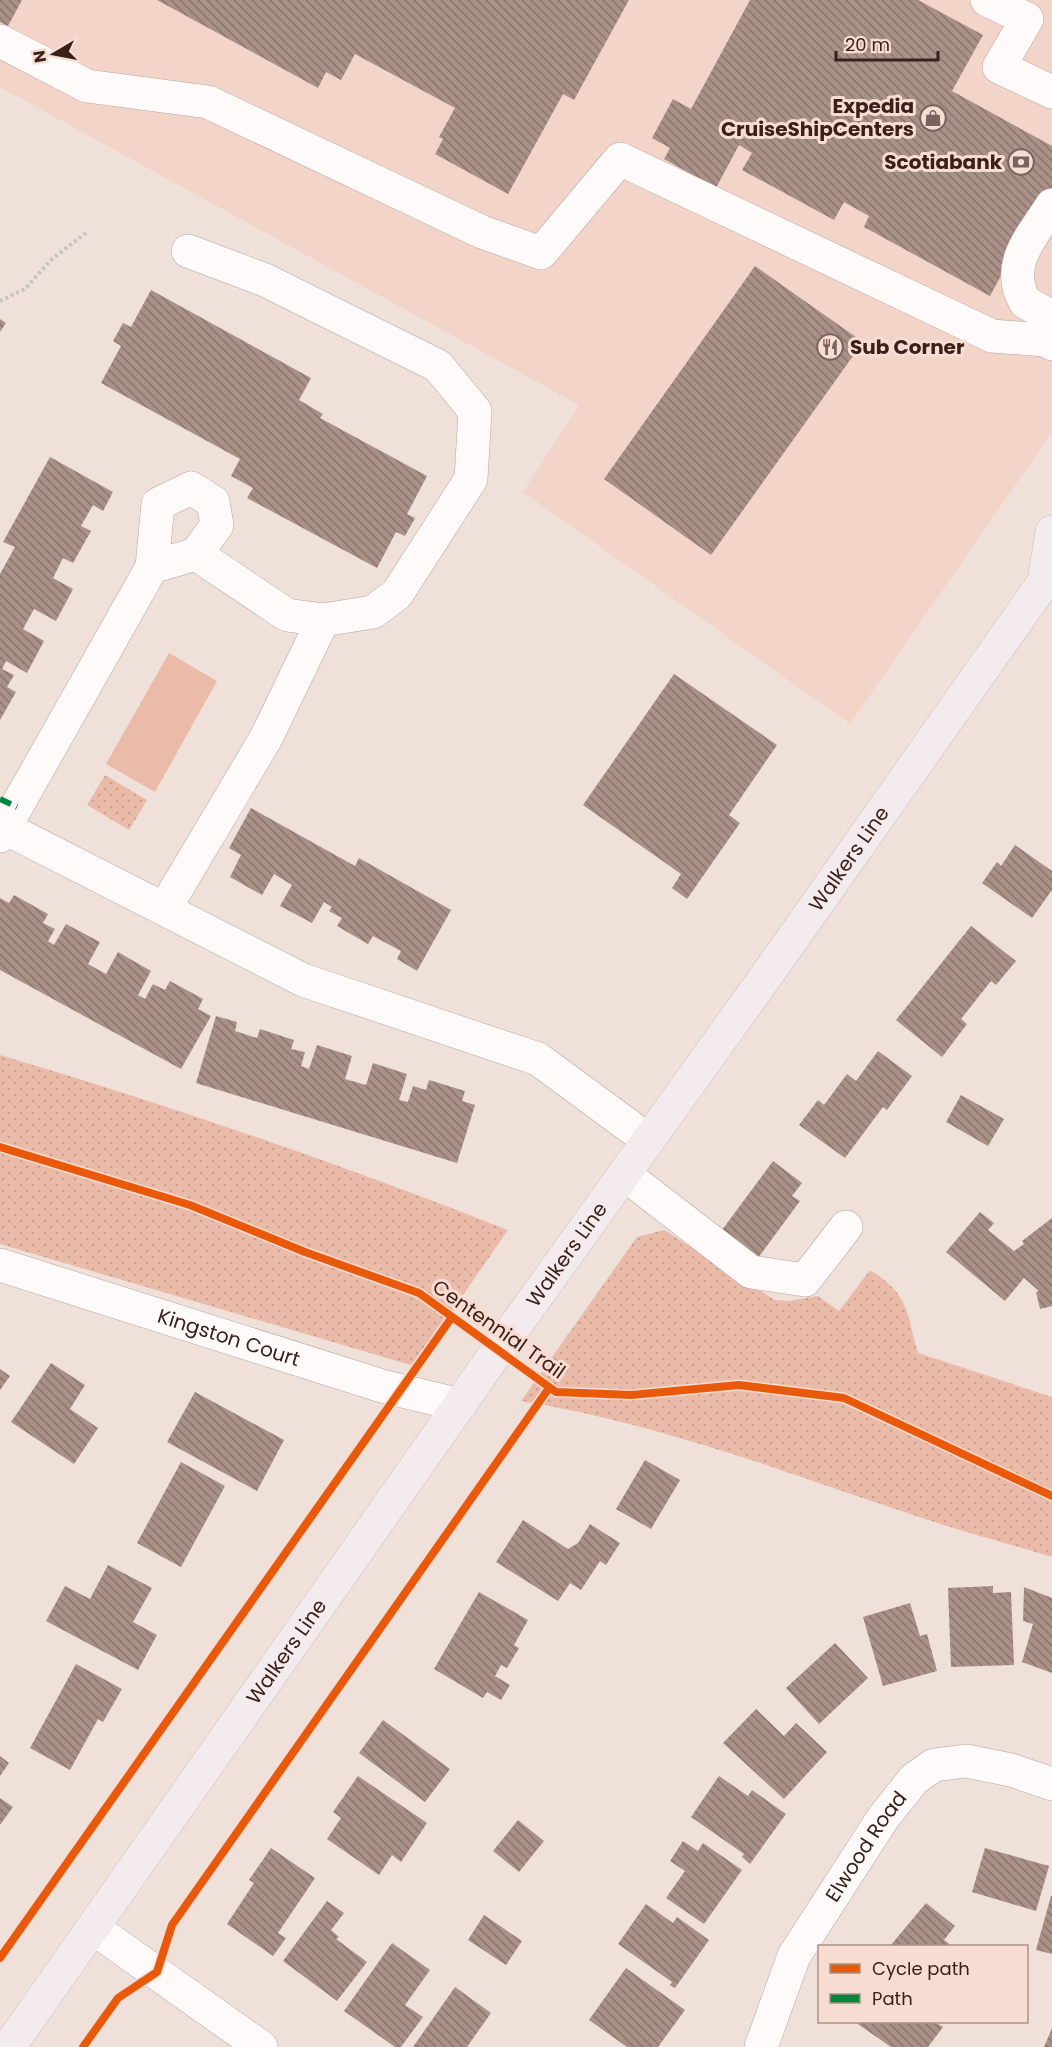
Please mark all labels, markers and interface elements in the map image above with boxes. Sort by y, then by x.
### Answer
north arrow [24,24,84,84]
scale bar [836,24,938,62]
text: 20 m [845,32,890,57]
text: N [27,49,52,64]
place label: Expedia CruiseShipCenters [721,92,914,143]
shop icon: Expedia CruiseShipCenters [918,103,948,133]
bank icon: Scotiabank [1006,147,1036,177]
place label: Scotiabank [884,148,1003,176]
restaurant icon: Sub Corner [815,332,845,362]
place label: Sub Corner [850,333,965,361]
street label: Walkers Line [802,801,896,917]
street label: Walkers Line [519,1196,614,1312]
street label: Centennial Trail [427,1273,571,1385]
street label: Kingston Court [154,1302,303,1373]
street label: Walkers Line [240,1593,333,1710]
street label: Elwood Road [819,1785,913,1907]
legend [818,1945,1028,2023]
text: Cycle path [872,1956,970,1981]
text: Path [872,1986,913,2011]

